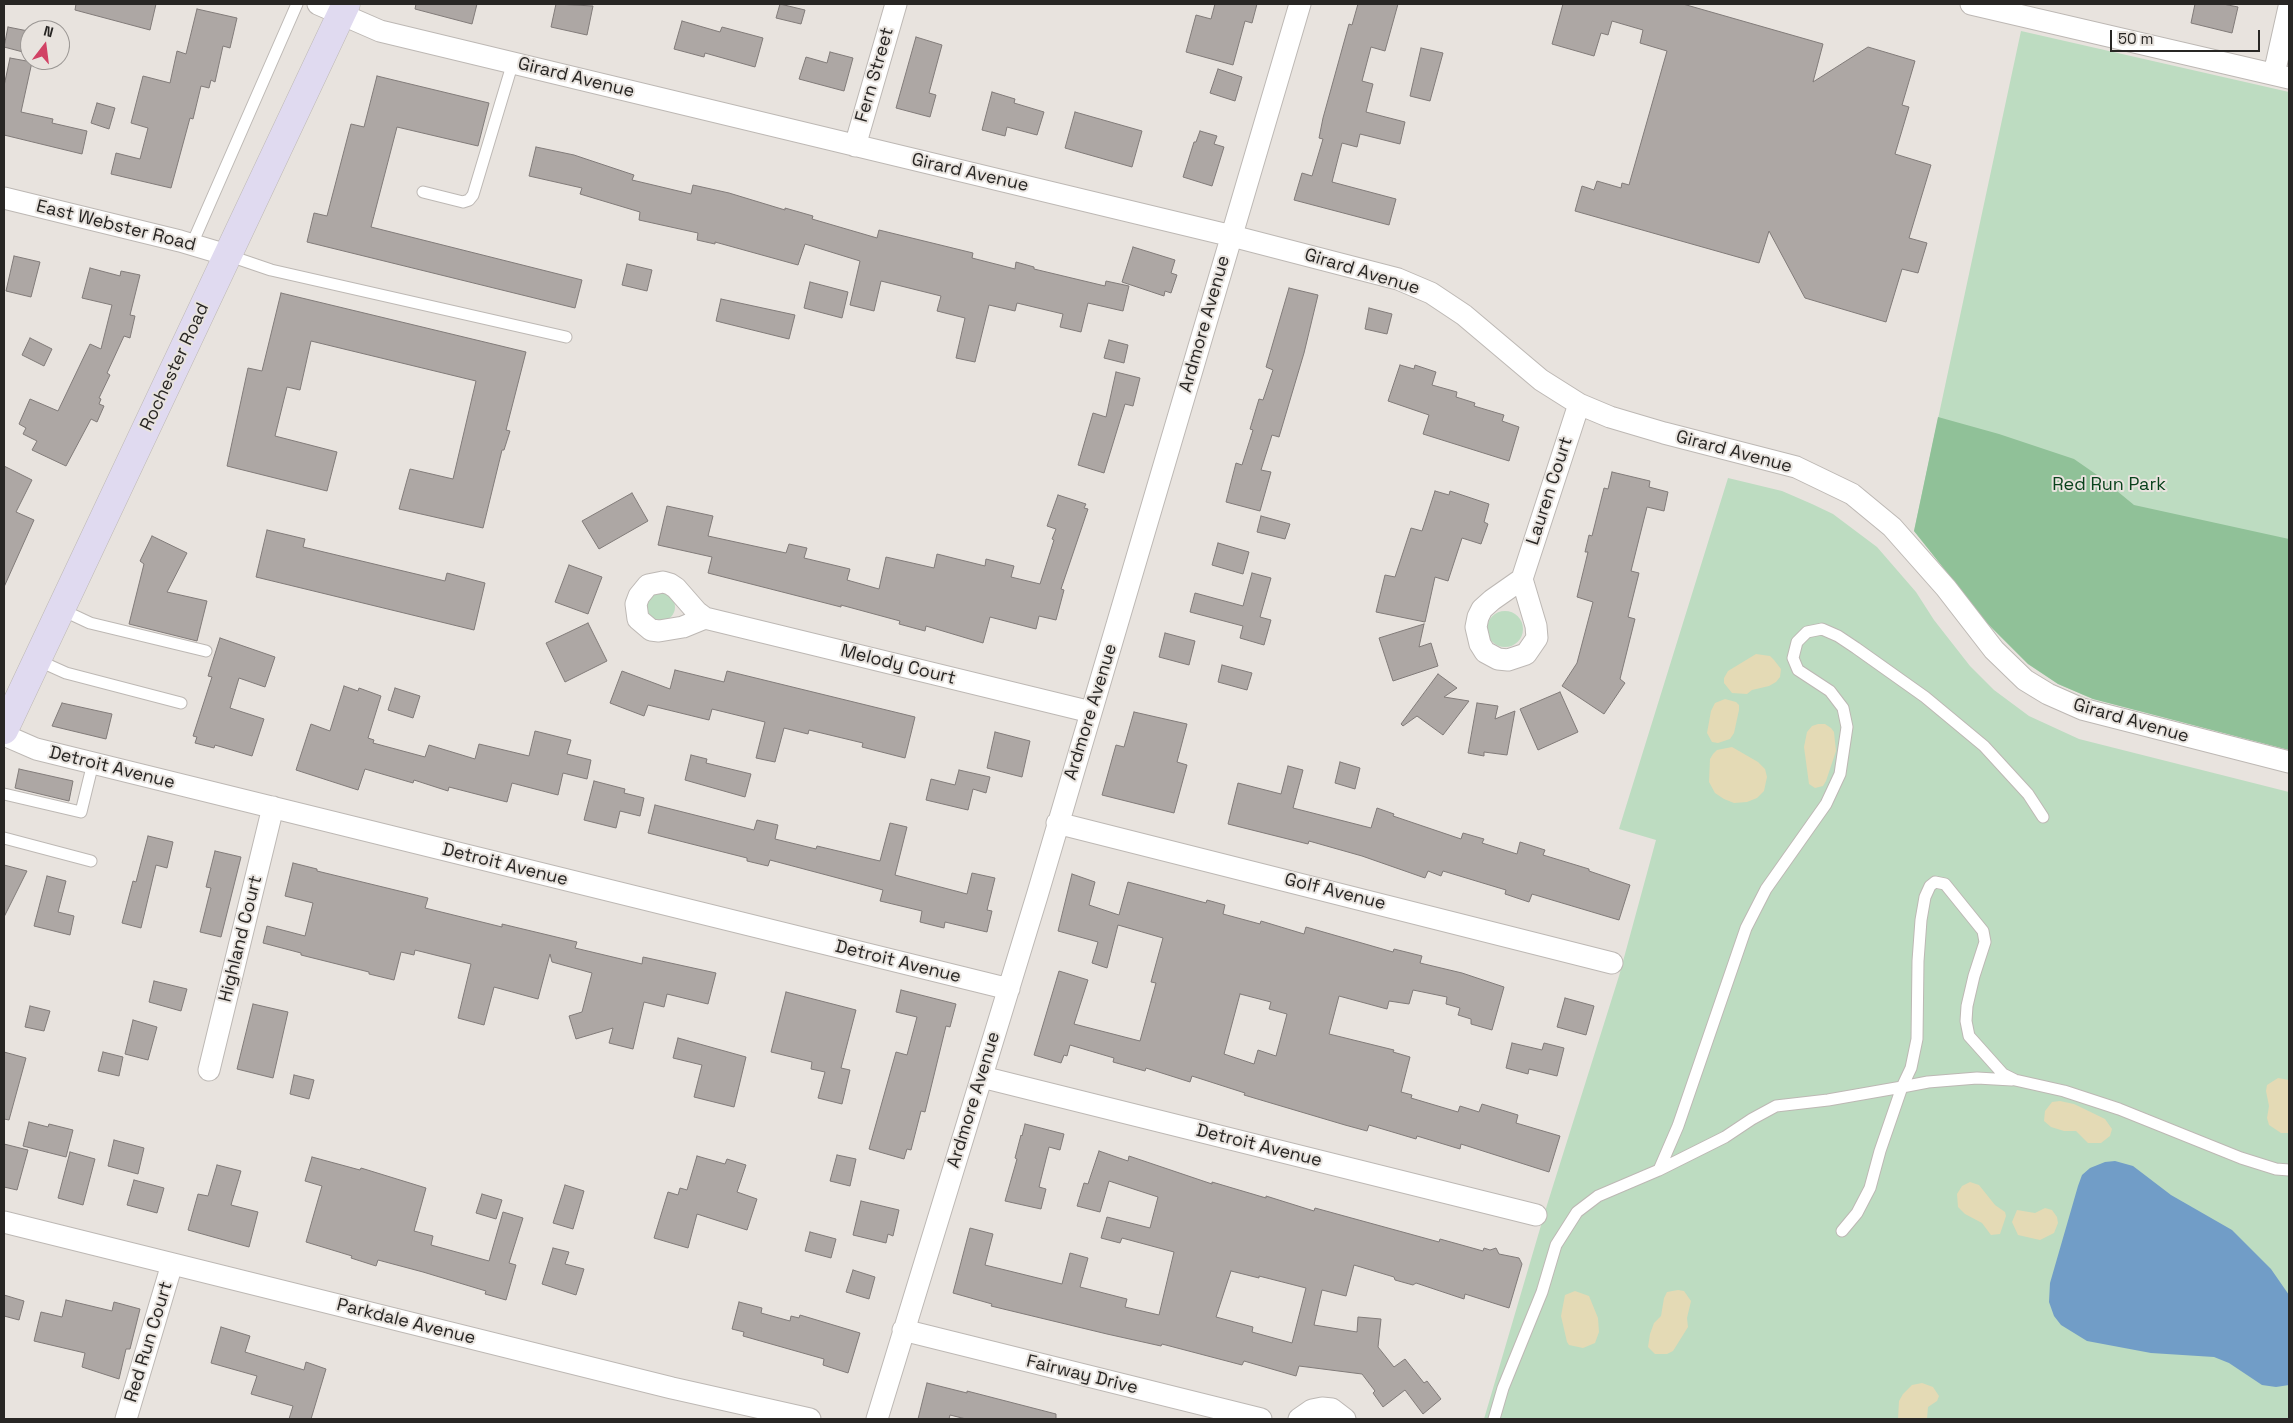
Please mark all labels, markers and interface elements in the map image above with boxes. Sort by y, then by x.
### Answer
north arrow [20,20,70,70]
scale bar [2113,20,2263,52]
text: N [42,22,55,41]
street label: Fern Street [851,25,899,125]
text: 50 m [2118,29,2153,48]
street label: Girard Avenue [515,53,637,103]
street label: Girard Avenue [909,149,1031,197]
street label: East Webster Road [34,196,198,256]
street label: Girard Avenue [1302,244,1422,300]
street label: Ardmore Avenue [1175,253,1235,395]
street label: Rochester Road [136,300,214,434]
street label: Girard Avenue [1674,426,1794,478]
street label: Lauren Court [1522,434,1578,548]
park label: Red Run Park [2052,474,2166,496]
street label: Melody Court [838,640,958,690]
street label: Ardmore Avenue [1060,641,1122,783]
street label: Girard Avenue [2071,694,2191,748]
street label: Detroit Avenue [47,742,177,794]
street label: Detroit Avenue [440,839,570,891]
street label: Golf Avenue [1282,869,1388,915]
street label: Highland Court [215,874,267,1004]
street label: Detroit Avenue [833,936,963,988]
street label: Ardmore Avenue [943,1029,1005,1171]
street label: Detroit Avenue [1194,1120,1324,1172]
street label: Red Run Court [120,1279,178,1405]
street label: Parkdale Avenue [334,1294,478,1350]
street label: Fairway Drive [1024,1351,1140,1399]

